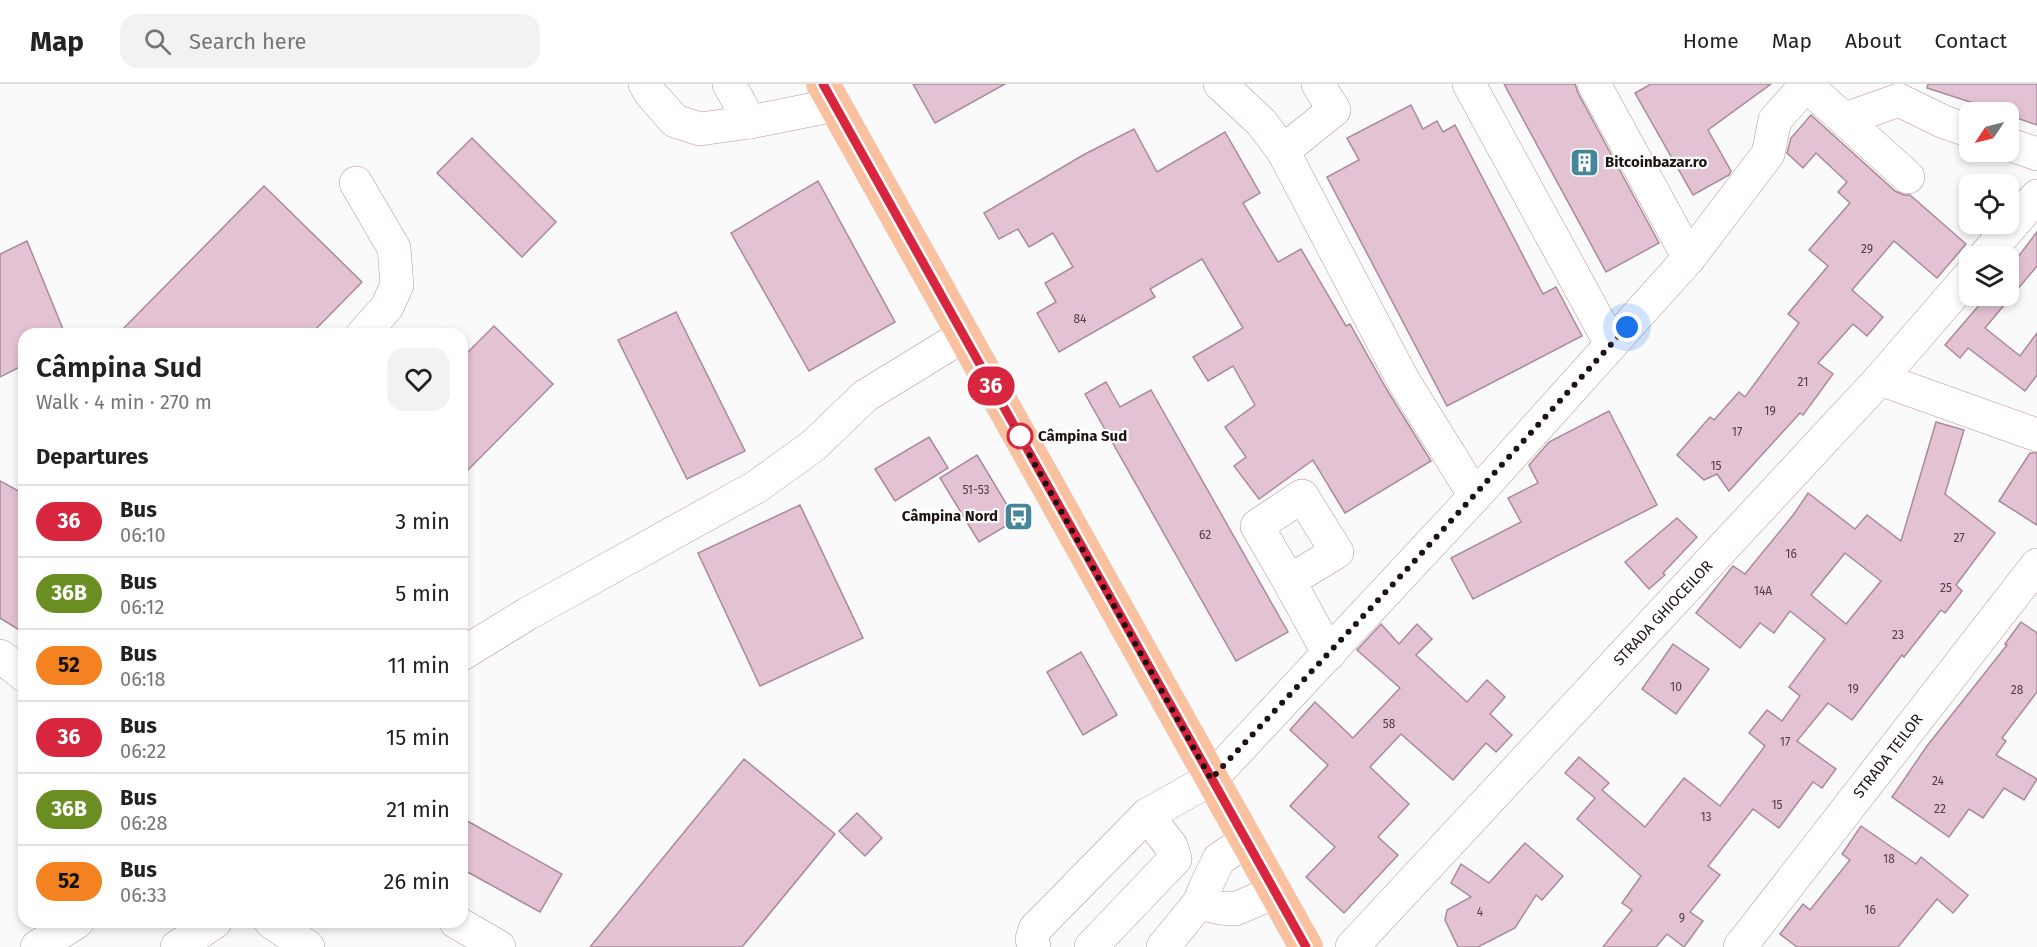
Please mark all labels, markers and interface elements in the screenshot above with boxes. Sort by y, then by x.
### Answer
search box [120,14,540,68]
text: Map [30,25,84,58]
icon: search [141,25,174,58]
text: Search here [189,28,307,55]
text: Home [1683,28,1739,54]
text: Map [1772,28,1812,54]
text: About [1845,28,1902,54]
text: Contact [1935,28,2007,54]
north arrow [1959,102,2019,162]
map controls [1959,102,2019,306]
building icon: Bitcoinbazar.ro [1568,146,1600,178]
place label: Bitcoinbazar.ro [1605,153,1707,171]
button: locate [1959,174,2019,234]
house number: 29 [1861,242,1873,256]
button: layers [1959,246,2019,306]
house number: 84 [1074,312,1087,326]
your location [1612,312,1642,342]
button: heart [387,348,450,411]
text: Câmpina Sud [36,351,202,384]
line badge: 36 [964,366,1018,406]
text: 36 [980,373,1002,399]
house number: 21 [1798,375,1808,389]
text: Walk · 4 min · 270 m [36,390,212,414]
house number: 19 [1764,404,1776,418]
marker: Câmpina Sud [1007,423,1033,449]
house number: 17 [1732,425,1742,439]
place label: Câmpina Sud [1038,427,1127,445]
text: Departures [36,443,148,470]
house number: 15 [1710,459,1722,473]
house number: 51-53 [962,483,990,497]
text: Bus [120,496,157,523]
bus stop icon: Câmpina Nord [1003,500,1035,532]
place label: Câmpina Nord [902,507,998,525]
text: 36 [58,508,80,534]
text: 3 min [395,508,450,535]
text: 06:10 [120,523,166,547]
house number: 62 [1199,528,1211,542]
house number: 27 [1953,531,1965,545]
house number: 16 [1785,547,1797,561]
street label: STRADA GHIOCEILOR [1610,557,1716,669]
text: Bus [120,568,157,595]
text: 36B [51,580,87,606]
text: 5 min [395,580,450,607]
house number: 25 [1940,581,1952,595]
house number: 14A [1754,584,1772,598]
text: 06:12 [120,595,164,619]
house number: 23 [1892,628,1904,642]
text: Bus [120,640,157,667]
text: 52 [58,652,80,678]
text: 11 min [387,652,450,679]
text: 06:18 [120,667,166,691]
house number: 10 [1670,680,1682,694]
house number: 19 [1847,682,1859,696]
house number: 28 [2011,683,2024,697]
street label: STRADA TEILOR [1850,710,1926,802]
text: Bus [120,712,157,739]
house number: 58 [1383,717,1396,731]
text: 36 [58,724,80,750]
text: 15 min [386,724,450,751]
house number: 17 [1780,735,1790,749]
text: 06:22 [120,739,166,763]
house number: 24 [1932,774,1945,788]
text: Bus [120,784,157,811]
text: 36B [51,796,87,822]
text: 21 min [386,796,450,823]
house number: 15 [1771,798,1783,812]
house number: 22 [1934,802,1946,816]
house number: 13 [1700,810,1712,824]
text: 06:28 [120,811,168,835]
house number: 18 [1883,852,1895,866]
text: Bus [120,856,157,883]
text: 52 [58,868,80,894]
text: 26 min [384,868,450,895]
text: 06:33 [120,883,167,907]
house number: 16 [1864,903,1876,917]
house number: 4 [1477,905,1484,919]
house number: 9 [1679,911,1685,925]

